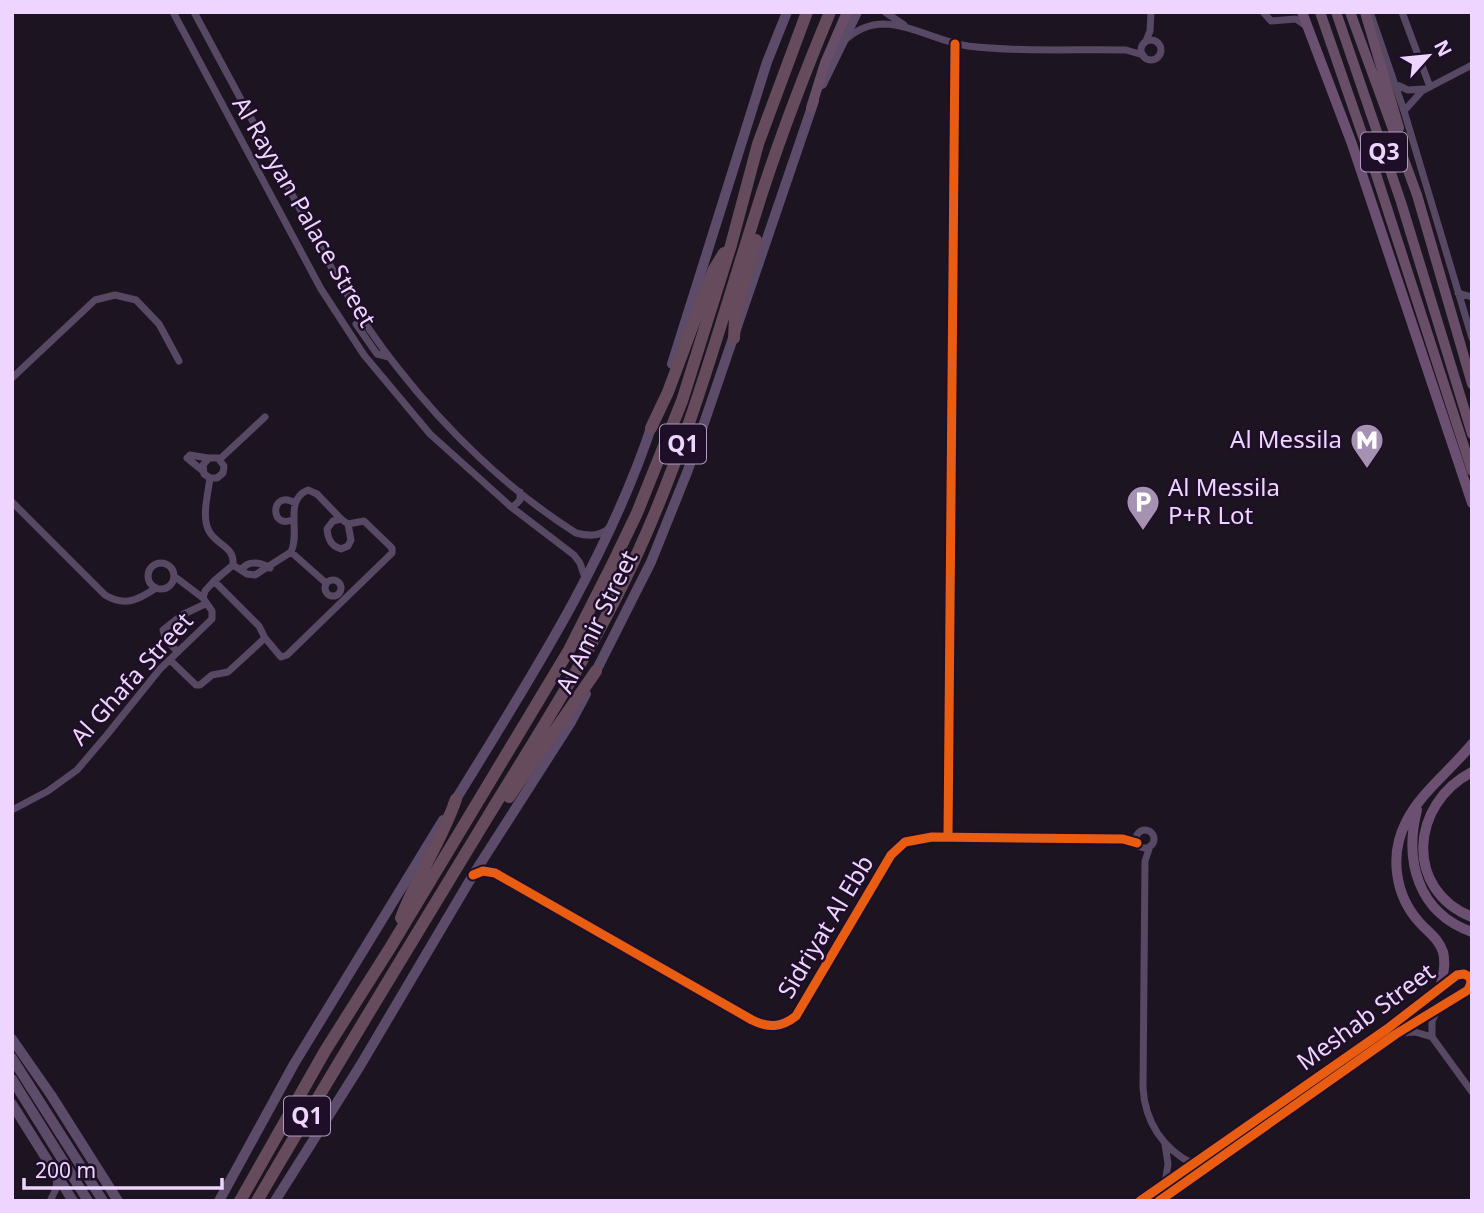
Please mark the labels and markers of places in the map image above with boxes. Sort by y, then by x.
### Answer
metro station icon: Al Messila [1348,421,1386,470]
place label: Al Messila [1230,422,1342,455]
place label: Al Messila P+R Lot [1168,470,1280,531]
parking icon: Al Messila P+R Lot [1124,483,1162,532]

